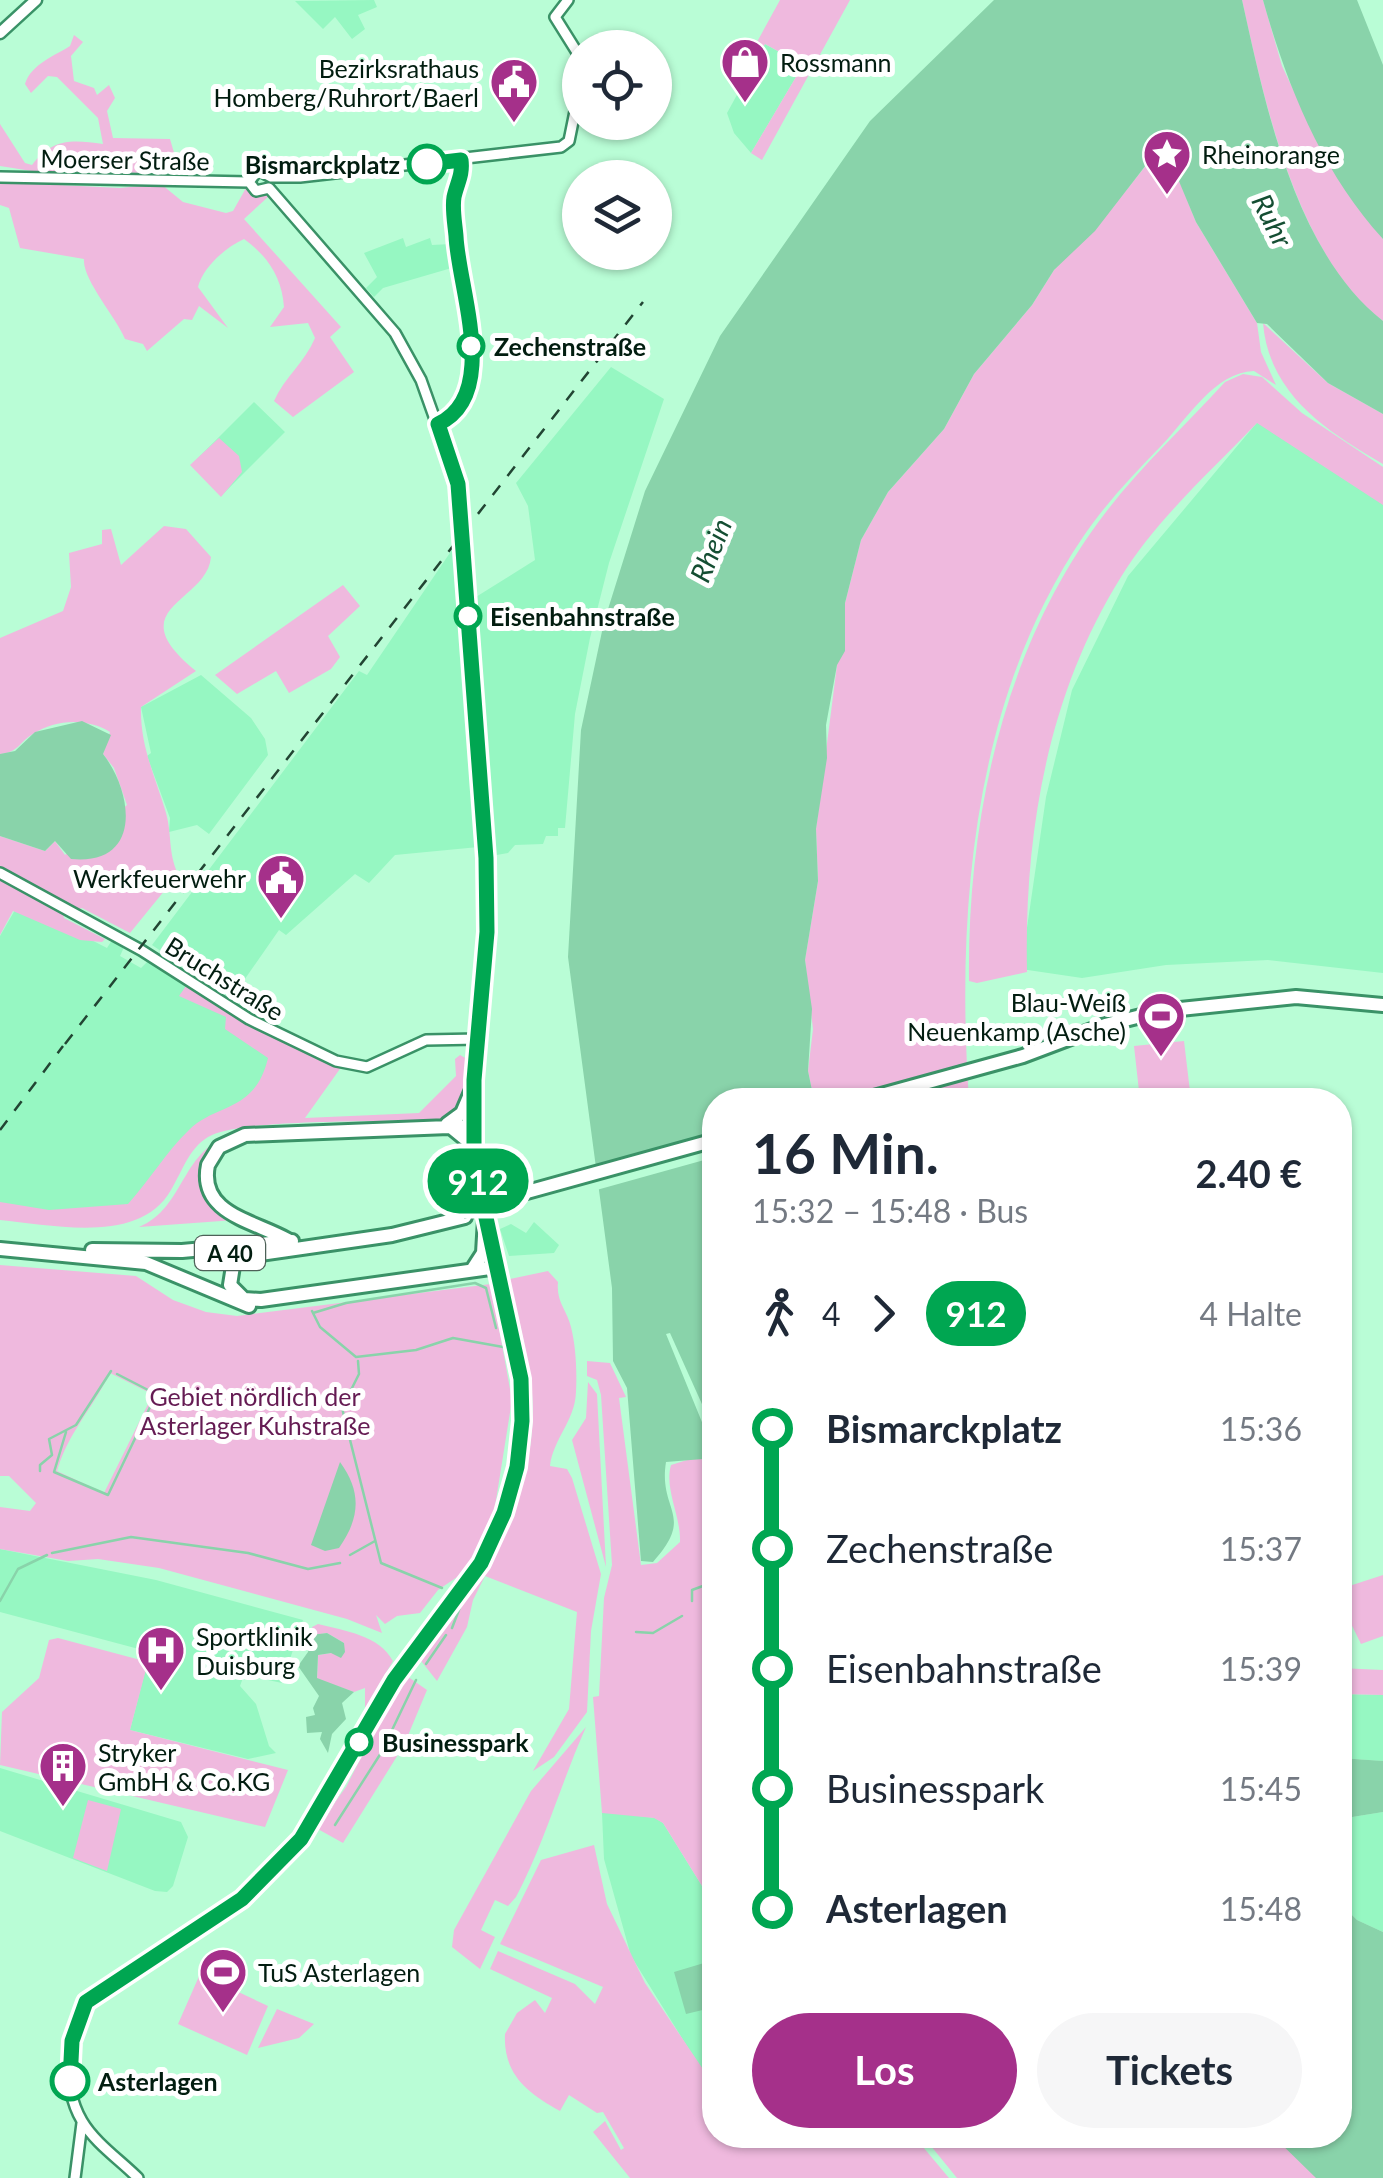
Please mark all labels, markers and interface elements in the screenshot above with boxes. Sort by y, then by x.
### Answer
map controls [562,30,672,270]
button: locate [562,30,672,140]
shop icon: Rossmann [719,36,771,104]
place label: Rossmann [780,47,892,77]
place label: Bezirksrathaus Homberg/Ruhrort/Baerl [213,53,479,112]
public building icon: Bezirksrathaus Homberg/Ruhrort/Baerl [488,56,540,124]
place icon: Rheinorange [1141,128,1193,196]
place label: Rheinorange [1202,139,1340,169]
street label: Moerser Straße [40,143,210,175]
marker: Bismarckplatz [408,145,446,183]
place label: Bismarckplatz [245,149,400,179]
button: layers [562,160,672,270]
water label: Ruhr [1245,188,1301,253]
place label: Zechenstraße [494,331,646,361]
marker: Zechenstraße [458,333,484,359]
water label: Rhein [682,513,738,587]
place label: Eisenbahnstraße [490,601,675,631]
marker: Eisenbahnstraße [455,603,481,629]
public building icon: Werkfeuerwehr [255,852,307,920]
place label: Werkfeuerwehr [73,863,246,893]
street label: Bruchstraße [160,930,290,1026]
place label: Blau-Weiß Neuenkamp (Asche) [907,987,1126,1046]
sports icon: Blau-Weiß Neuenkamp (Asche) [1135,990,1187,1058]
text: 16 Min. [752,1120,939,1186]
line badge: 912 [420,1148,536,1214]
text: 2.40 € [1196,1150,1302,1196]
text: 912 [448,1160,508,1202]
text: 15:32 – 15:48 · Bus [752,1191,1028,1230]
road number: A 40 [195,1236,265,1270]
icon: walk [752,1286,807,1341]
icon: forward [856,1286,911,1341]
text: 912 [946,1292,1006,1334]
text: 4 [822,1294,841,1333]
text: 4 Halte [1200,1294,1302,1333]
park label: Gebiet nördlich der Asterlager Kuhstraße [140,1381,370,1440]
text: Bismarckplatz [826,1405,1062,1451]
text: 15:36 [1220,1409,1302,1448]
text: Zechenstraße [826,1525,1053,1571]
text: 15:37 [1220,1529,1302,1568]
place label: Sportklinik Duisburg [196,1621,313,1680]
hospital icon: Sportklinik Duisburg [135,1624,187,1692]
text: Eisenbahnstraße [826,1645,1102,1691]
text: 15:39 [1220,1649,1302,1688]
place label: Businesspark [382,1727,529,1757]
marker: Businesspark [346,1729,372,1755]
place label: Stryker GmbH & Co.KG [98,1737,270,1796]
building icon: Stryker GmbH & Co.KG [37,1740,89,1808]
text: Businesspark [826,1765,1044,1811]
text: 15:45 [1220,1769,1302,1808]
text: Asterlagen [826,1885,1008,1931]
text: 15:48 [1220,1889,1302,1928]
sports icon: TuS Asterlagen [197,1946,249,2014]
place label: TuS Asterlagen [258,1957,420,1987]
button: Los [752,2013,1017,2128]
button: Tickets [1037,2013,1302,2128]
marker: Asterlagen [51,2062,89,2100]
place label: Asterlagen [97,2066,218,2096]

